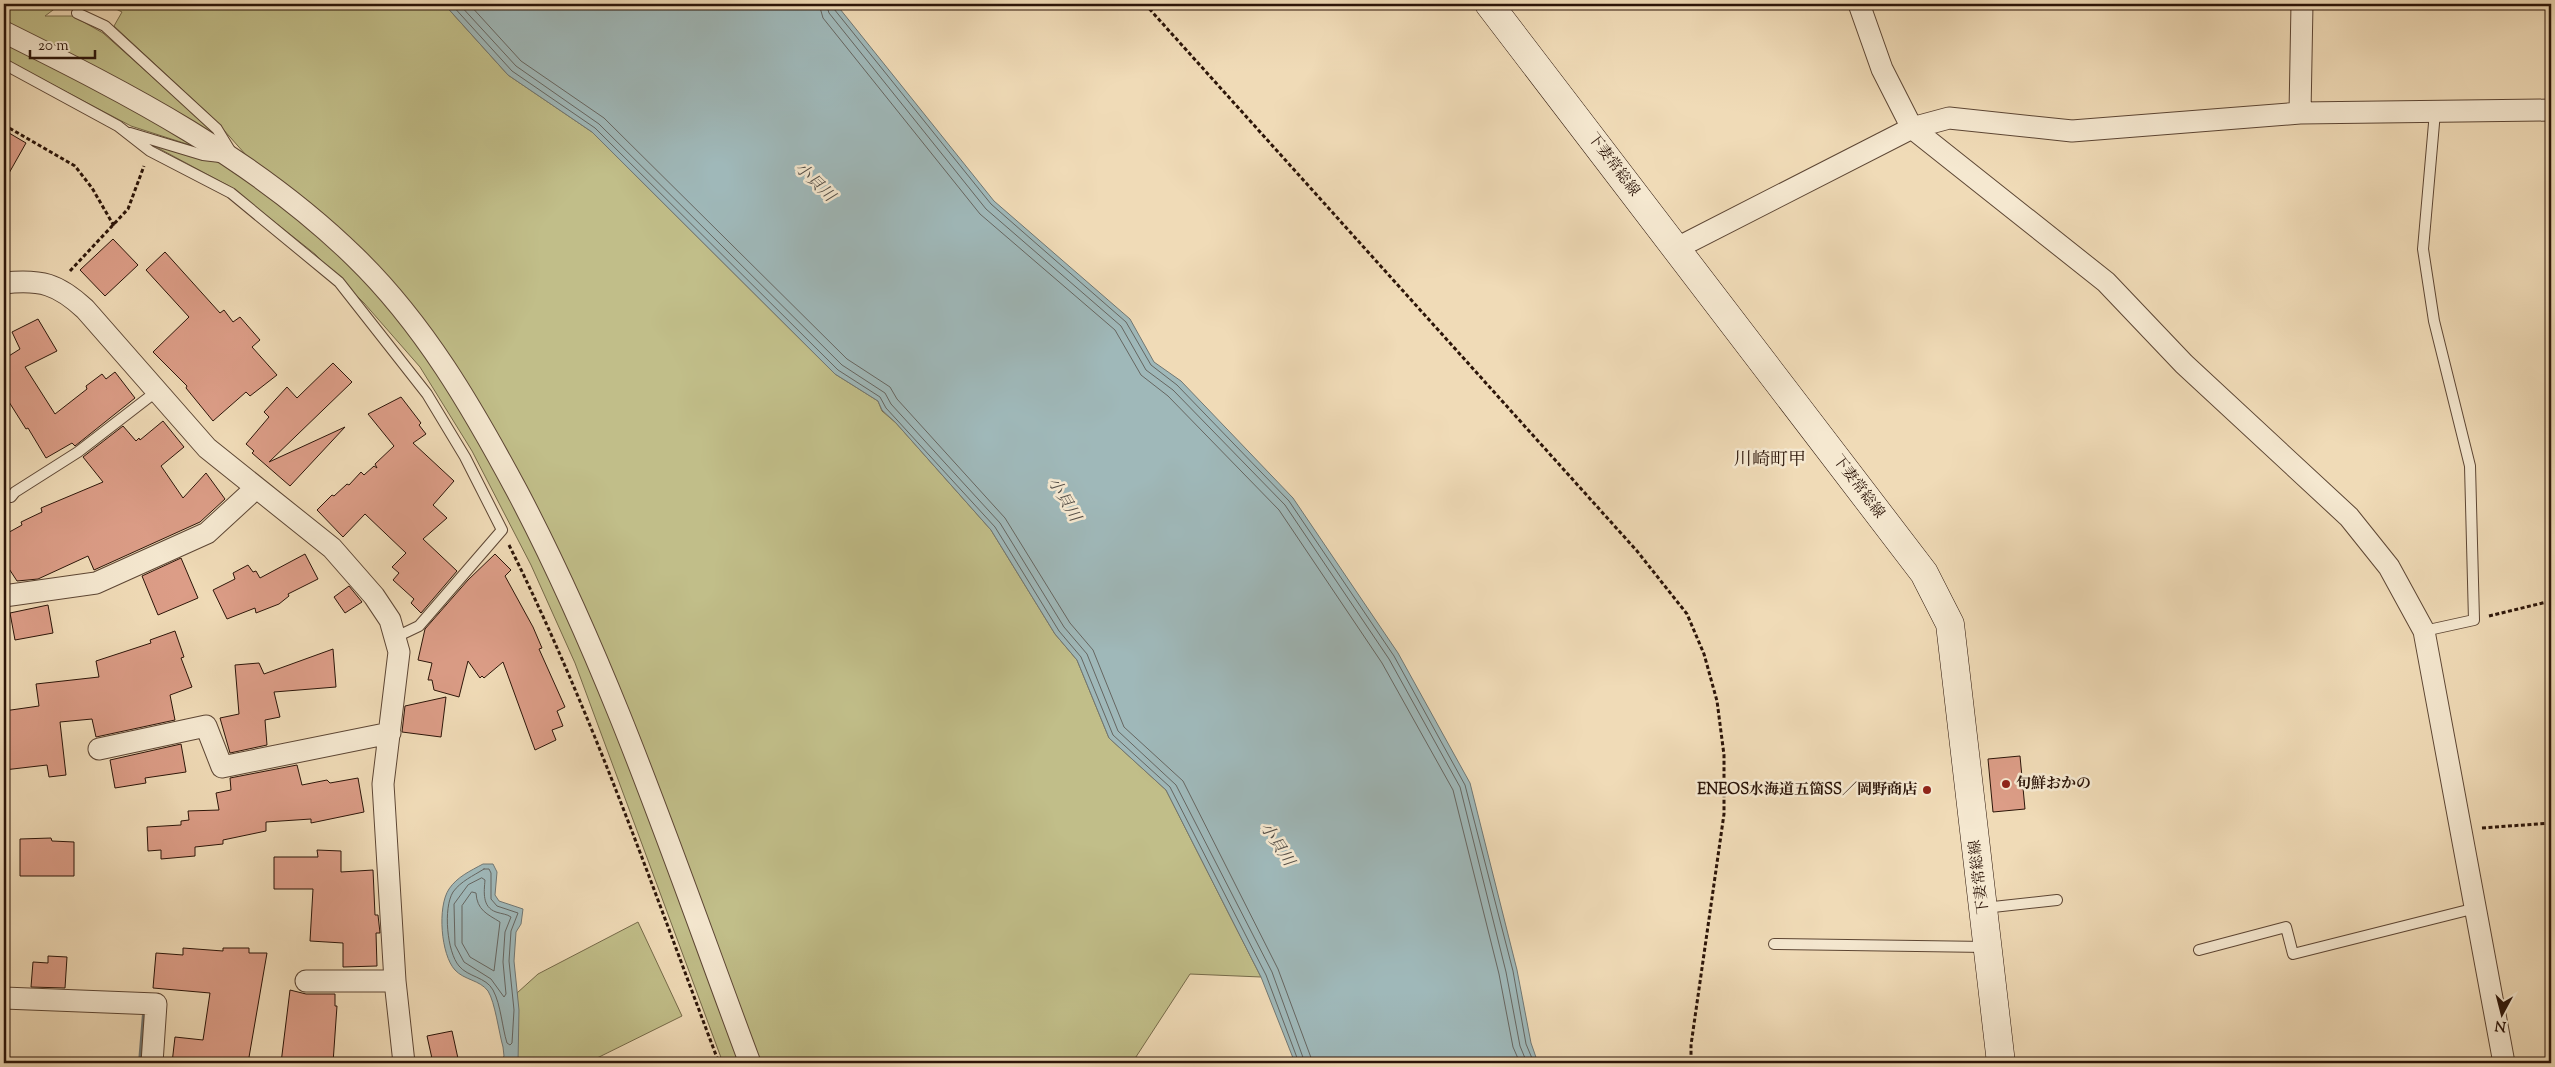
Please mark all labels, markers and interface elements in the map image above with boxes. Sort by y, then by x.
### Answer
scale bar [30,28,95,60]
text: 20 m [38,36,69,57]
street label: 下妻常総線 [1582,129,1644,201]
water label: 小貝川 [789,158,841,209]
district label: 川崎町甲 [1734,448,1806,474]
street label: 下妻常総線 [1827,451,1889,523]
water label: 小貝川 [1041,473,1086,528]
place label: 旬鮮おかの [2016,774,2091,795]
marker: 旬鮮おかの [2000,778,2012,790]
place label: ENEOS水海道五箇SS／岡野商店 [1697,780,1917,801]
marker: ENEOS水海道五箇SS／岡野商店 [1921,784,1933,796]
water label: 小貝川 [1253,819,1300,873]
street label: 下妻常総線 [1965,838,1995,916]
north arrow [2478,990,2528,1040]
text: N [2494,1014,2507,1036]

